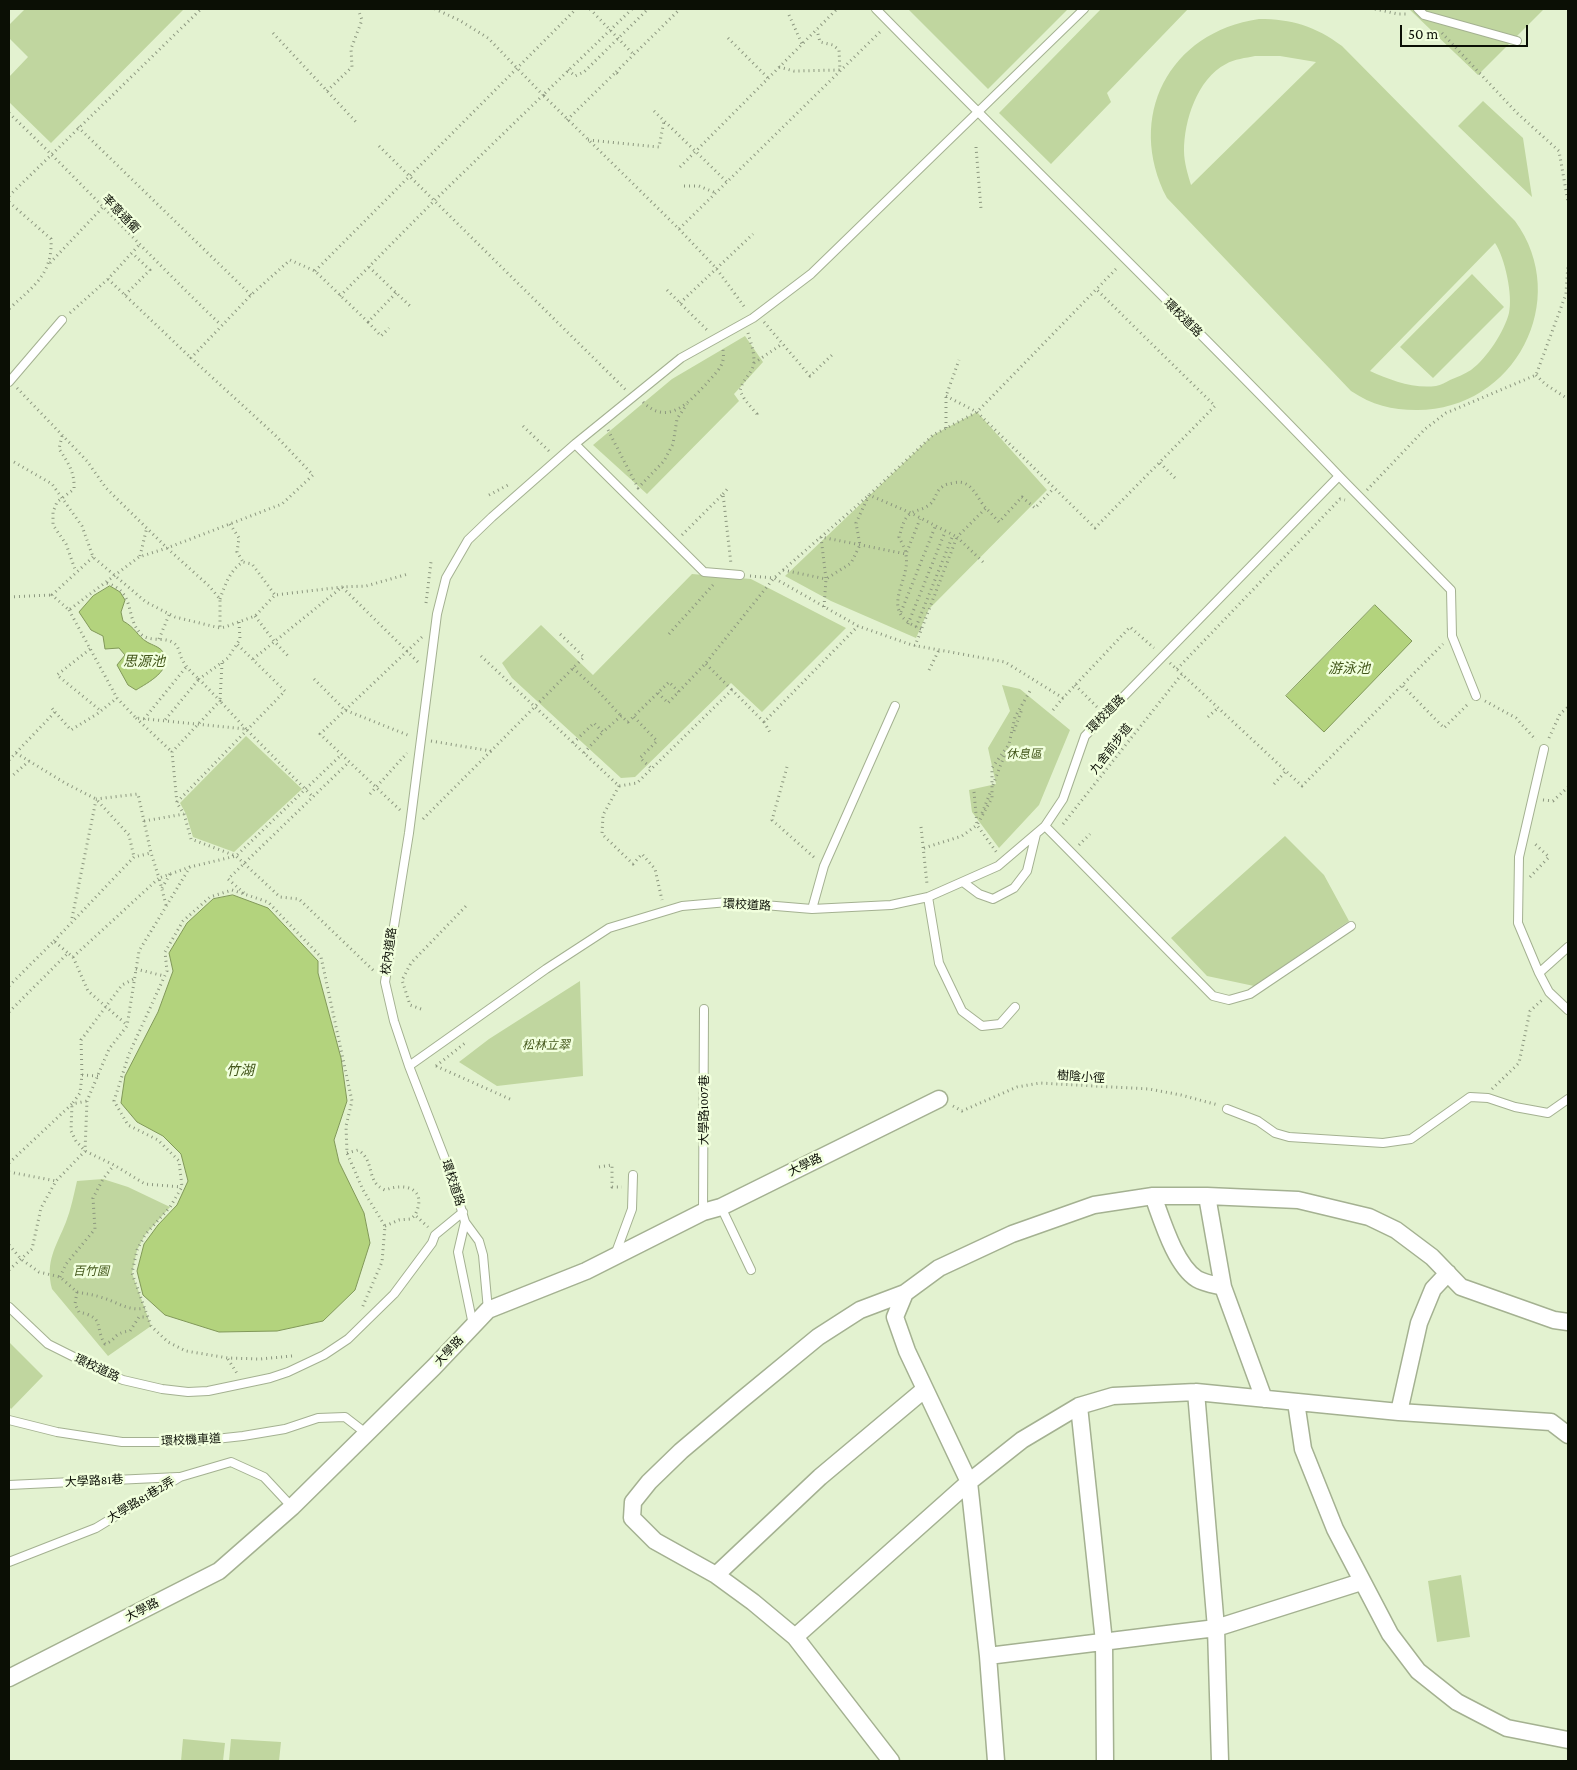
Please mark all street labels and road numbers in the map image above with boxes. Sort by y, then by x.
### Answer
street label: 率意通衢 [99,192,143,236]
street label: 環校道路 [1161,296,1205,340]
street label: 環校道路 [1084,692,1128,736]
street label: 九舍前步道 [1087,721,1135,777]
street label: 環校道路 [723,897,771,913]
street label: 校內道路 [379,926,399,976]
street label: 樹陰小徑 [1057,1068,1105,1086]
street label: 大學路1007巷 [697,1075,711,1145]
street label: 大學路 [786,1151,824,1179]
street label: 環校道路 [439,1158,467,1208]
street label: 大學路 [431,1333,467,1369]
street label: 環校道路 [72,1351,122,1385]
street label: 環校機車道 [161,1431,221,1449]
street label: 大學路81巷 [64,1472,124,1490]
street label: 大學路81巷2弄 [105,1474,177,1526]
street label: 大學路 [123,1595,161,1625]

